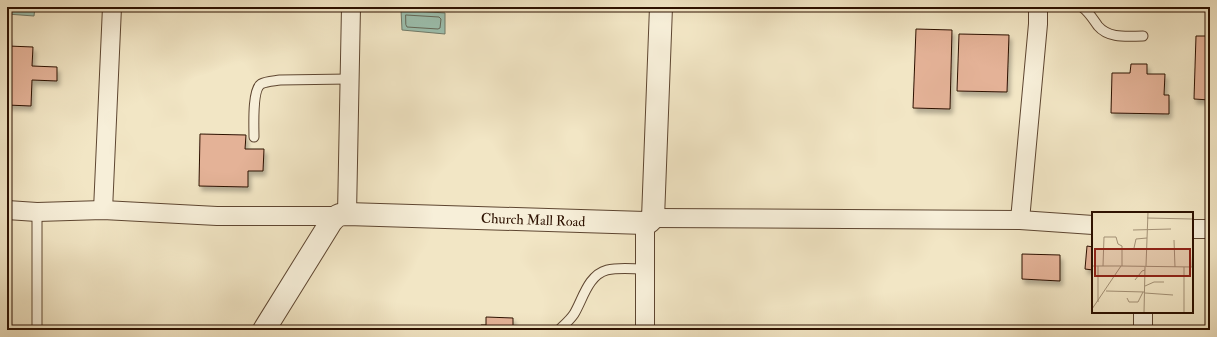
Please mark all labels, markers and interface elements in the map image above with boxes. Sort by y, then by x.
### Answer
street label: Church Mall Road [481,210,586,230]
inset map [1092,212,1193,313]

